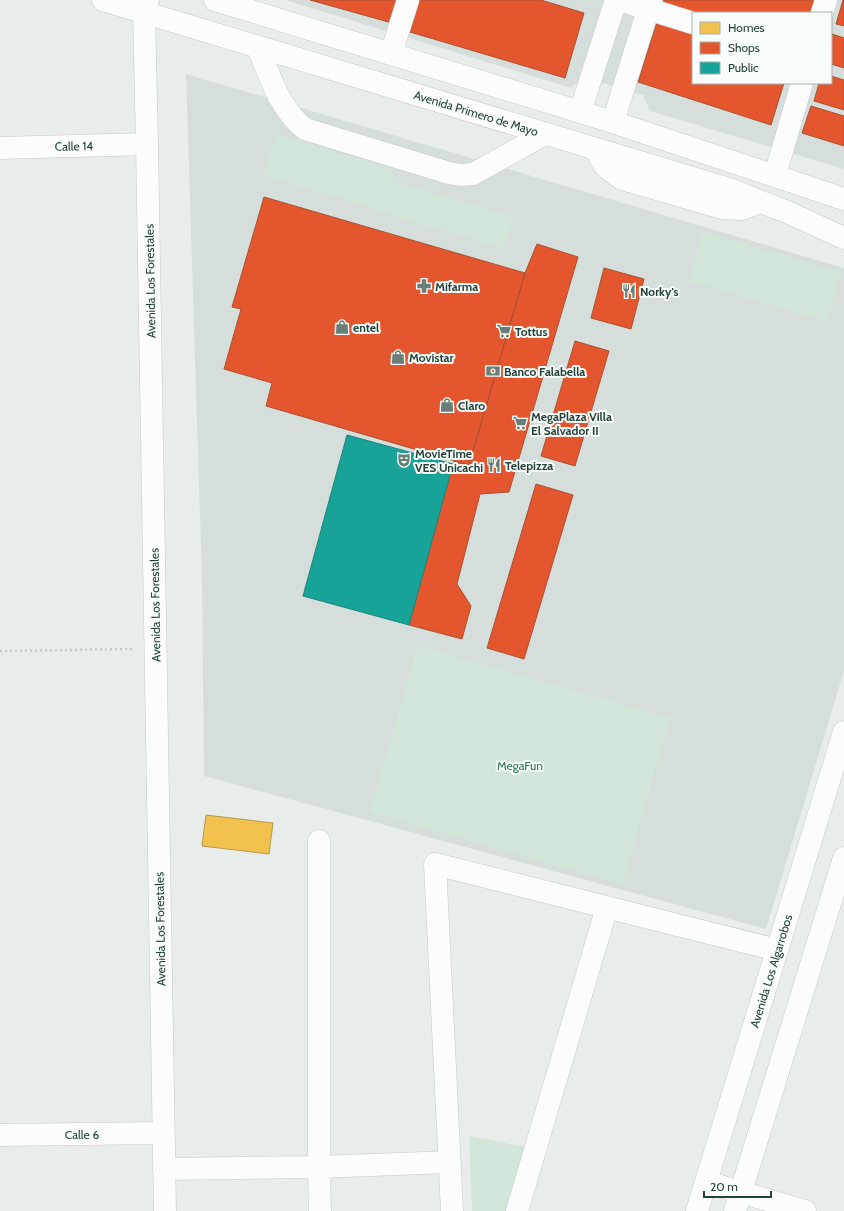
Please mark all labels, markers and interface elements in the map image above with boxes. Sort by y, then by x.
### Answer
legend [692,12,832,84]
text: Homes [728,20,765,35]
text: Shops [728,40,760,55]
text: Public [728,60,759,75]
street label: Avenida Primero de Mayo [412,87,540,139]
street label: Calle 14 [55,138,93,154]
street label: Avenida Los Forestales [142,224,158,338]
pharmacy icon: Mifarma [416,278,432,294]
place label: Mifarma [435,279,478,294]
restaurant icon: Norky's [621,283,637,299]
place label: Norky's [640,284,679,299]
shop icon: entel [334,319,350,335]
place label: entel [353,320,379,335]
supermarket icon: Tottus [496,323,512,339]
place label: Tottus [515,324,548,339]
shop icon: Movistar [390,349,406,365]
place label: Movistar [409,350,454,365]
bank icon: Banco Falabella [485,363,501,379]
place label: Banco Falabella [504,364,585,379]
shop icon: Claro [439,397,455,413]
place label: Claro [458,398,485,413]
place label: MegaPlaza Villa El Salvador II [531,409,612,438]
supermarket icon: MegaPlaza Villa El Salvador II [512,415,528,431]
place label: MovieTime VES Unicachi [415,446,483,475]
theatre icon: MovieTime VES Unicachi [396,452,412,468]
restaurant icon: Telepizza [486,457,502,473]
place label: Telepizza [505,458,553,473]
street label: Avenida Los Forestales [147,548,163,662]
park label: MegaFun [497,758,543,773]
street label: Avenida Los Forestales [152,872,168,986]
street label: Avenida Los Algarrobos [747,913,795,1029]
street label: Calle 6 [65,1127,99,1142]
scale bar [704,1173,771,1199]
text: 20 m [710,1179,738,1194]

